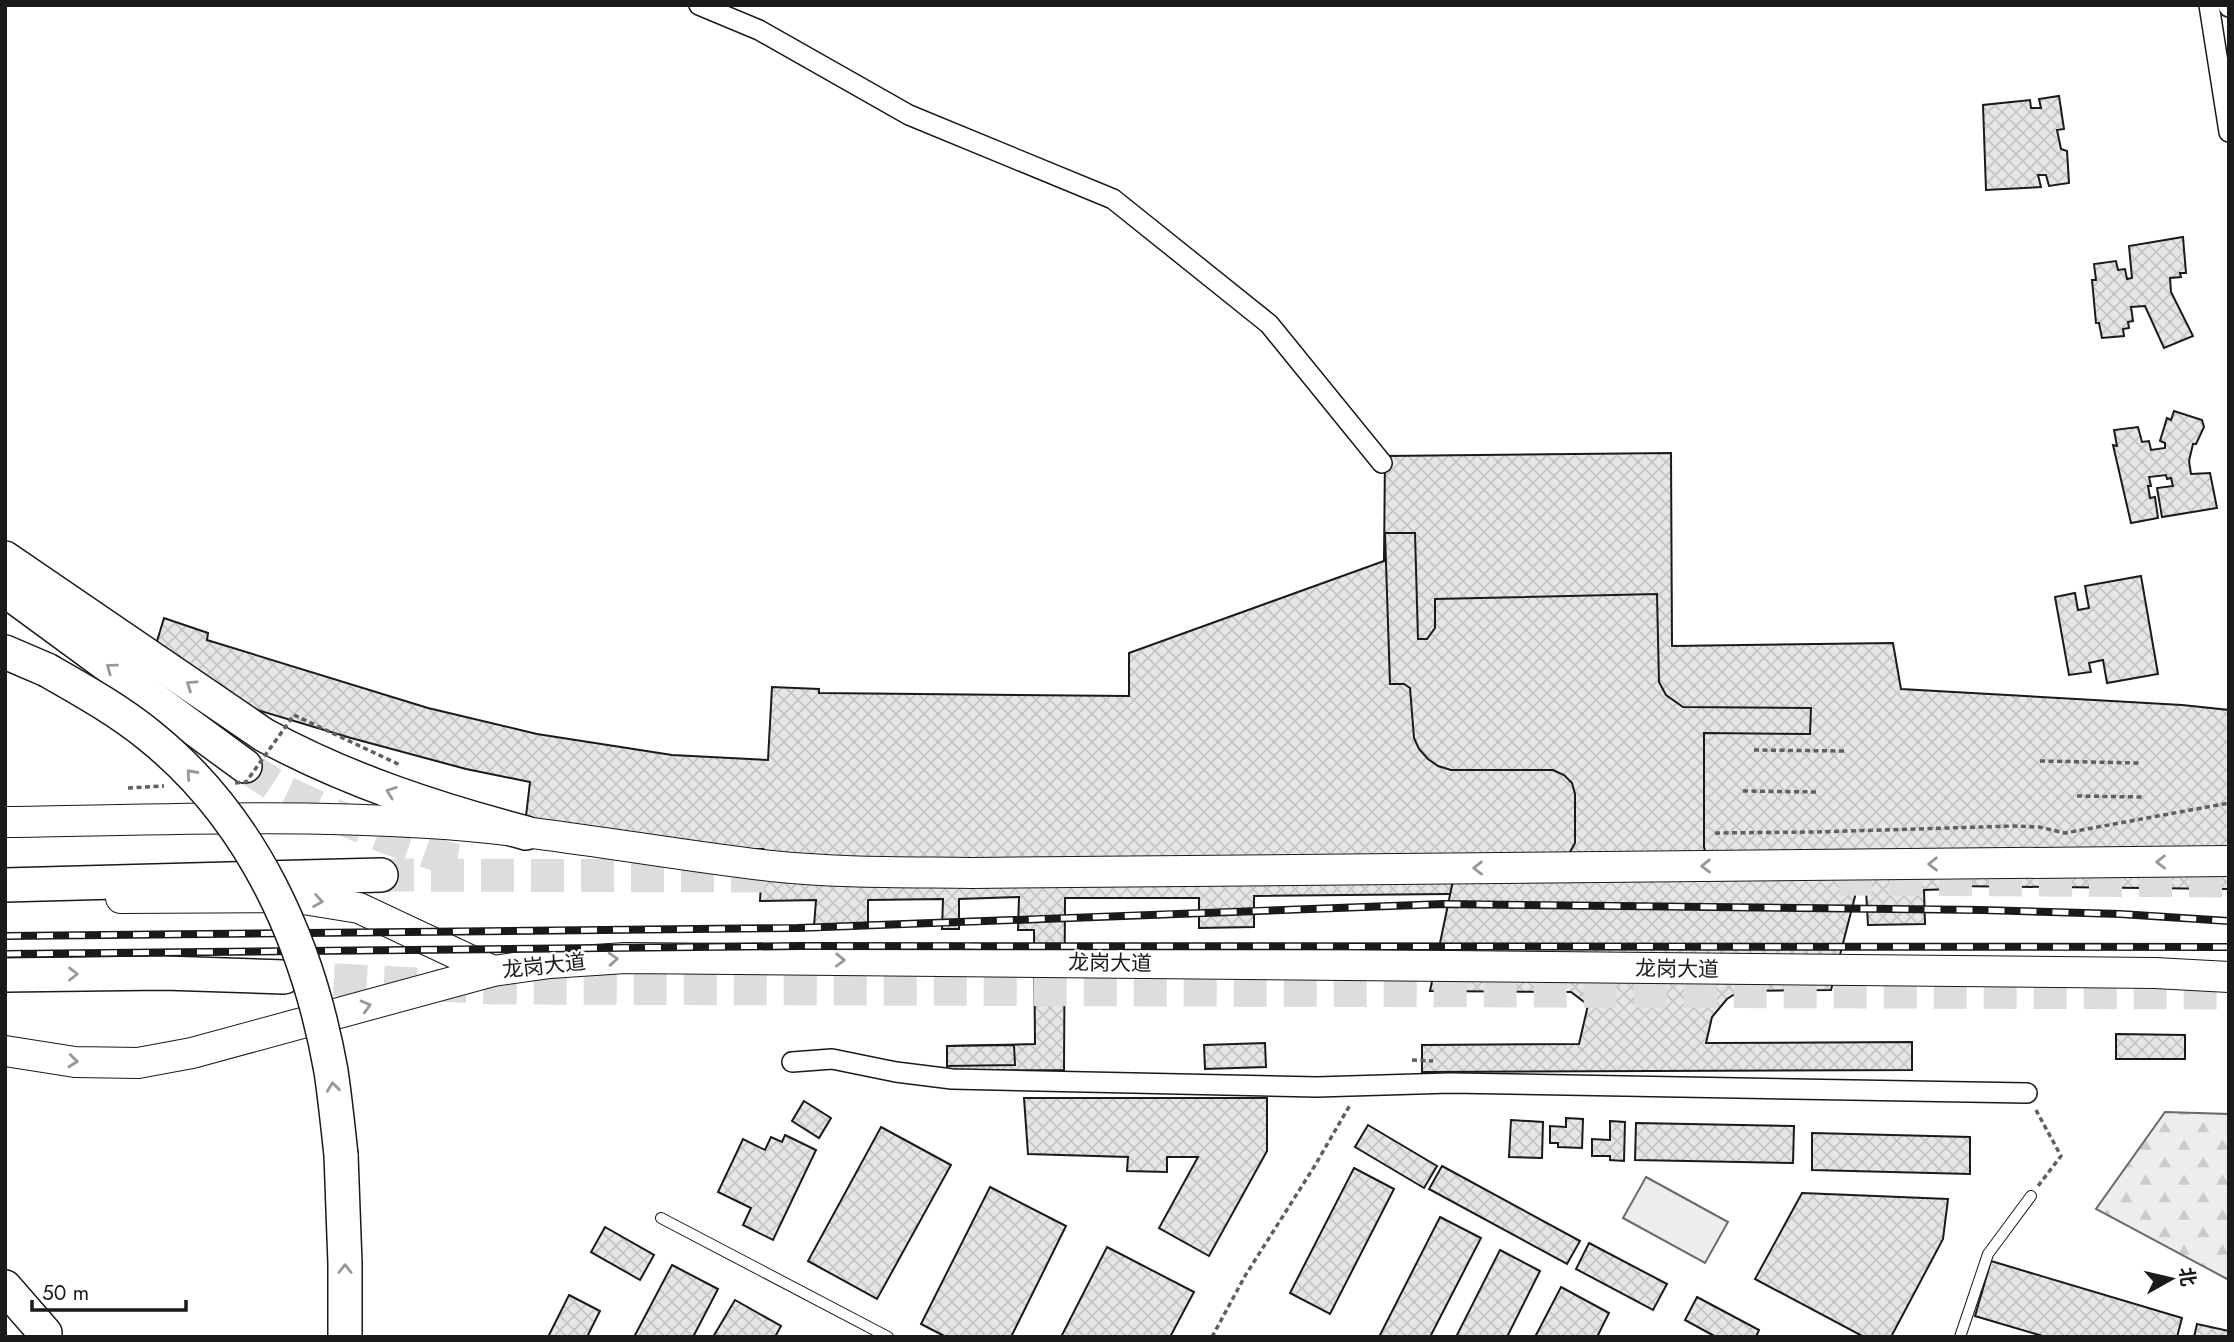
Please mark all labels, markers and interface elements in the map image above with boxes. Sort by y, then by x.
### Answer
one-way arrow [106,663,119,676]
one-way arrow [186,681,199,693]
one-way arrow [187,769,199,782]
one-way arrow [385,786,397,800]
one-way arrow [2155,854,2165,870]
one-way arrow [1927,856,1938,872]
one-way arrow [1700,858,1710,874]
one-way arrow [1472,860,1483,876]
one-way arrow [312,893,324,908]
street label: 龙岗大道 [501,947,587,985]
street label: 龙岗大道 [1068,947,1152,979]
one-way arrow [608,952,619,967]
one-way arrow [836,952,846,968]
street label: 龙岗大道 [1635,953,1719,985]
one-way arrow [69,966,79,982]
one-way arrow [360,999,372,1014]
one-way arrow [67,1053,78,1068]
one-way arrow [325,1082,340,1093]
north arrow [2136,1244,2206,1314]
one-way arrow [337,1263,353,1273]
text: 北 [2173,1265,2202,1288]
scale bar [32,1268,186,1312]
text: 50 m [42,1278,89,1308]

